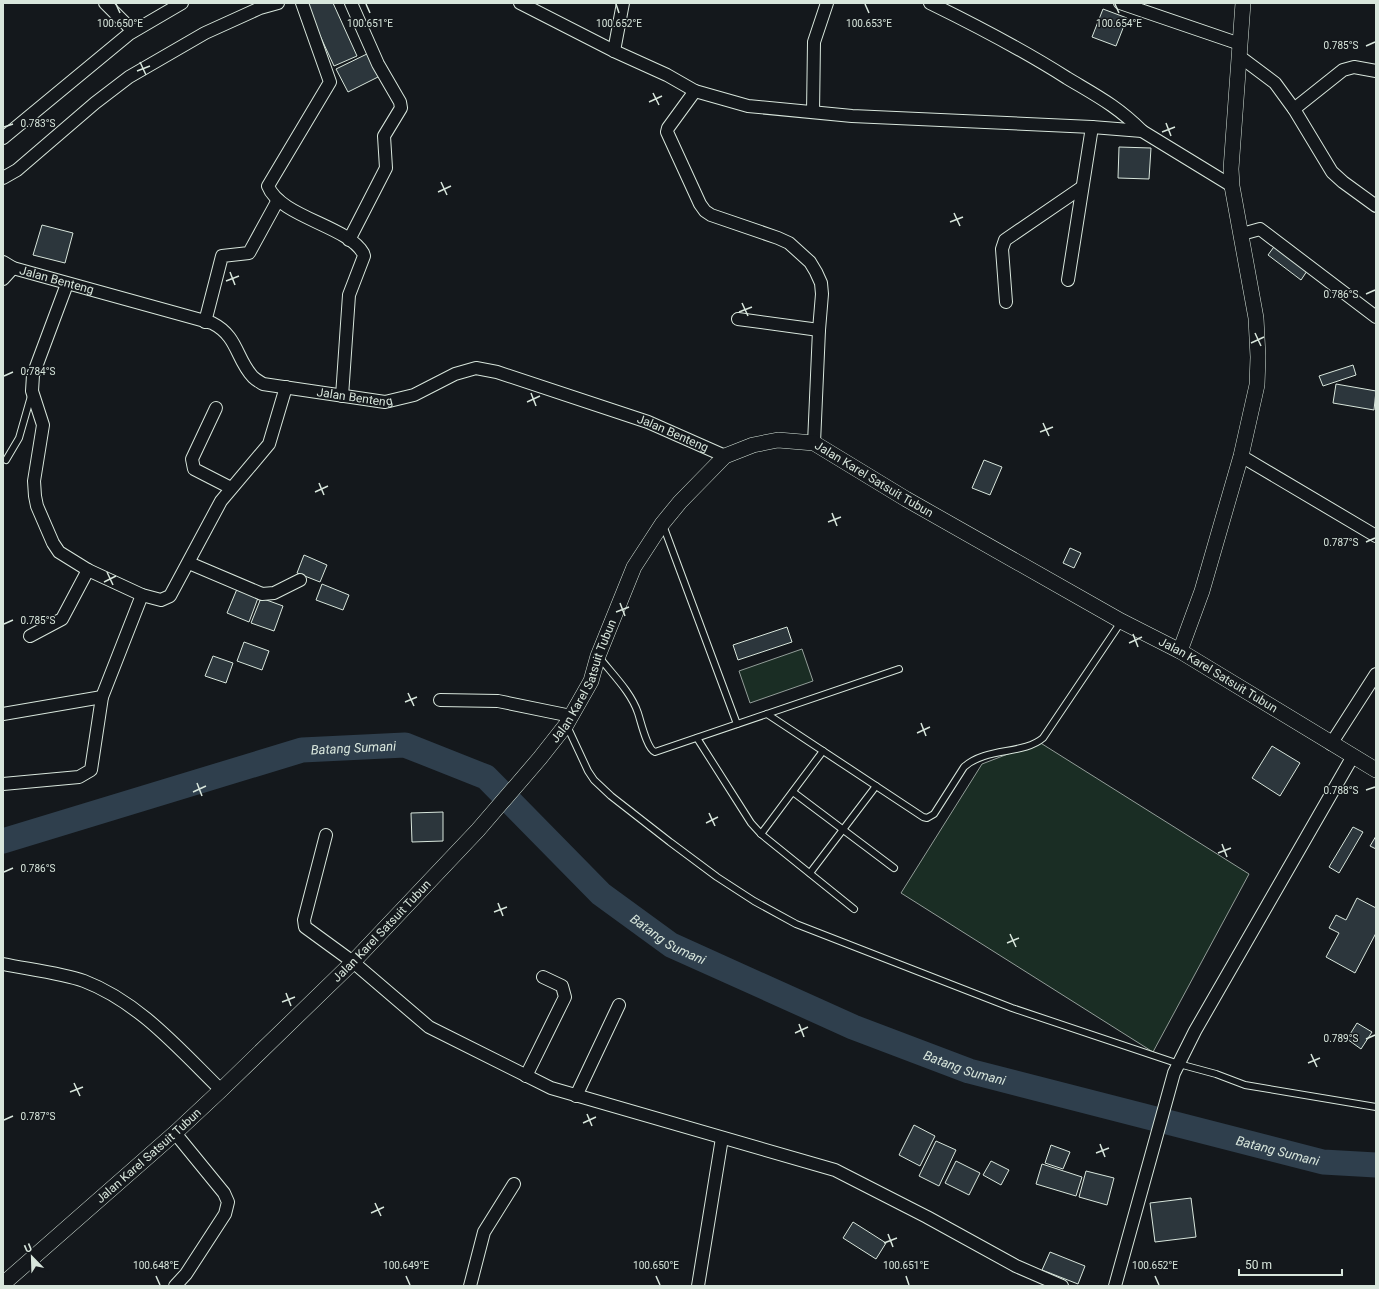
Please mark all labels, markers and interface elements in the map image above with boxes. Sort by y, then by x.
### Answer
text: 100.650°E [97,18,143,29]
text: 100.651°E [347,18,393,29]
text: 100.652°E [596,18,642,29]
text: 100.653°E [846,18,892,29]
text: 100.654°E [1096,18,1142,29]
text: 0.785°S [1324,40,1358,51]
text: 0.783°S [21,118,55,129]
street label: Jalan Benteng [18,263,95,297]
text: 0.786°S [1324,289,1358,300]
text: 0.784°S [21,366,55,377]
street label: Jalan Benteng [316,385,394,409]
street label: Jalan Benteng [635,412,711,455]
street label: Jalan Karel Satsuit Tubun [812,438,936,520]
text: 0.787°S [1324,537,1358,548]
text: 0.785°S [21,615,55,626]
street label: Jalan Karel Satsuit Tubun [548,617,619,745]
street label: Jalan Karel Satsuit Tubun [1156,634,1280,716]
water label: Batang Sumani [310,738,397,758]
text: 0.788°S [1324,785,1358,796]
text: 0.786°S [21,863,55,874]
street label: Jalan Karel Satsuit Tubun [330,877,434,985]
water label: Batang Sumani [627,911,709,968]
text: 0.789°S [1324,1033,1358,1044]
water label: Batang Sumani [921,1047,1008,1088]
street label: Jalan Karel Satsuit Tubun [93,1105,204,1206]
text: 0.787°S [21,1111,55,1122]
water label: Batang Sumani [1234,1133,1322,1169]
north arrow [12,1237,52,1277]
text: U [22,1241,34,1256]
scale bar [1239,1251,1342,1277]
text: 50 m [1245,1258,1272,1272]
text: 100.648°E [133,1260,179,1271]
text: 100.649°E [383,1260,429,1271]
text: 100.650°E [633,1260,679,1271]
text: 100.651°E [883,1260,929,1271]
text: 100.652°E [1132,1260,1178,1271]

